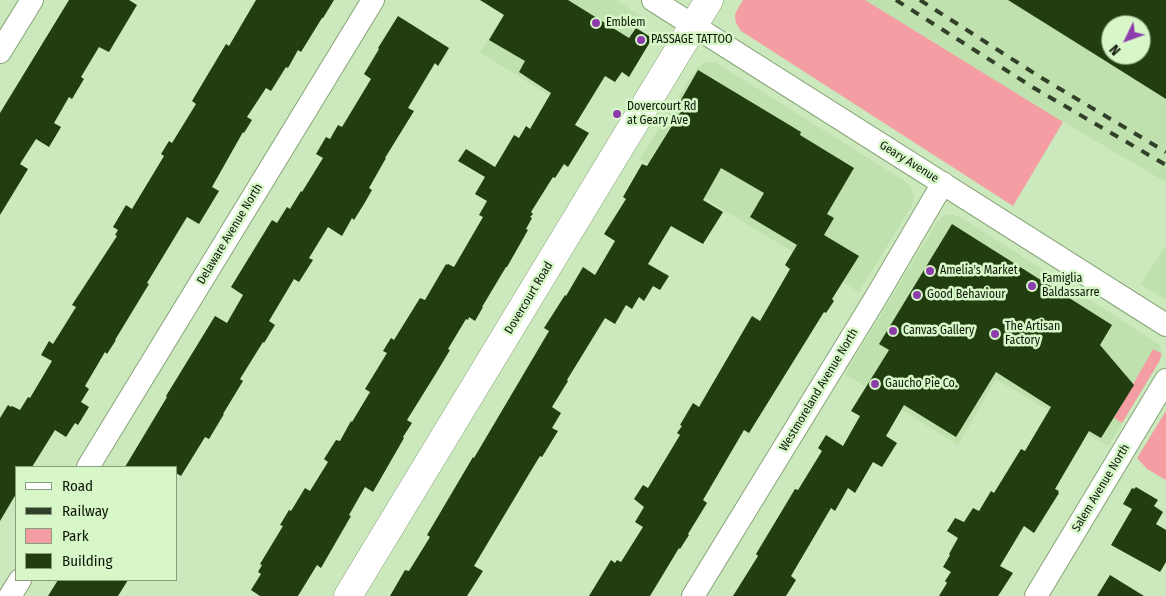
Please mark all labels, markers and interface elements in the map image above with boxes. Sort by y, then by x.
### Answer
north arrow [1101,15,1151,65]
place label: Emblem [606,16,645,30]
marker: Emblem [590,17,602,29]
place label: PASSAGE TATTOO [651,33,733,47]
marker: PASSAGE TATTOO [635,34,647,46]
text: N [1106,41,1124,59]
place label: Dovercourt Rd at Geary Ave [627,100,697,128]
marker: Dovercourt Rd at Geary Ave [611,108,623,120]
street label: Geary Avenue [877,138,941,186]
street label: Delaware Avenue North [194,181,266,287]
street label: Dovercourt Road [502,259,556,337]
place label: Amelia's Market [940,264,1018,278]
marker: Amelia's Market [924,265,936,277]
place label: Famiglia Baldassarre [1042,272,1100,300]
marker: Famiglia Baldassarre [1026,280,1038,292]
place label: Good Behaviour [927,288,1005,302]
marker: Good Behaviour [911,289,923,301]
place label: The Artisan Factory [1005,320,1060,348]
place label: Canvas Gallery [903,324,974,338]
marker: Canvas Gallery [887,325,899,337]
street label: Westmoreland Avenue North [777,326,861,454]
marker: The Artisan Factory [989,328,1001,340]
place label: Gaucho Pie Co. [885,377,957,391]
marker: Gaucho Pie Co. [869,378,881,390]
street label: Salem Avenue North [1069,442,1133,534]
legend [15,466,178,581]
text: Road [62,477,93,495]
text: Railway [62,502,109,520]
text: Park [62,527,89,545]
text: Building [62,552,113,570]

